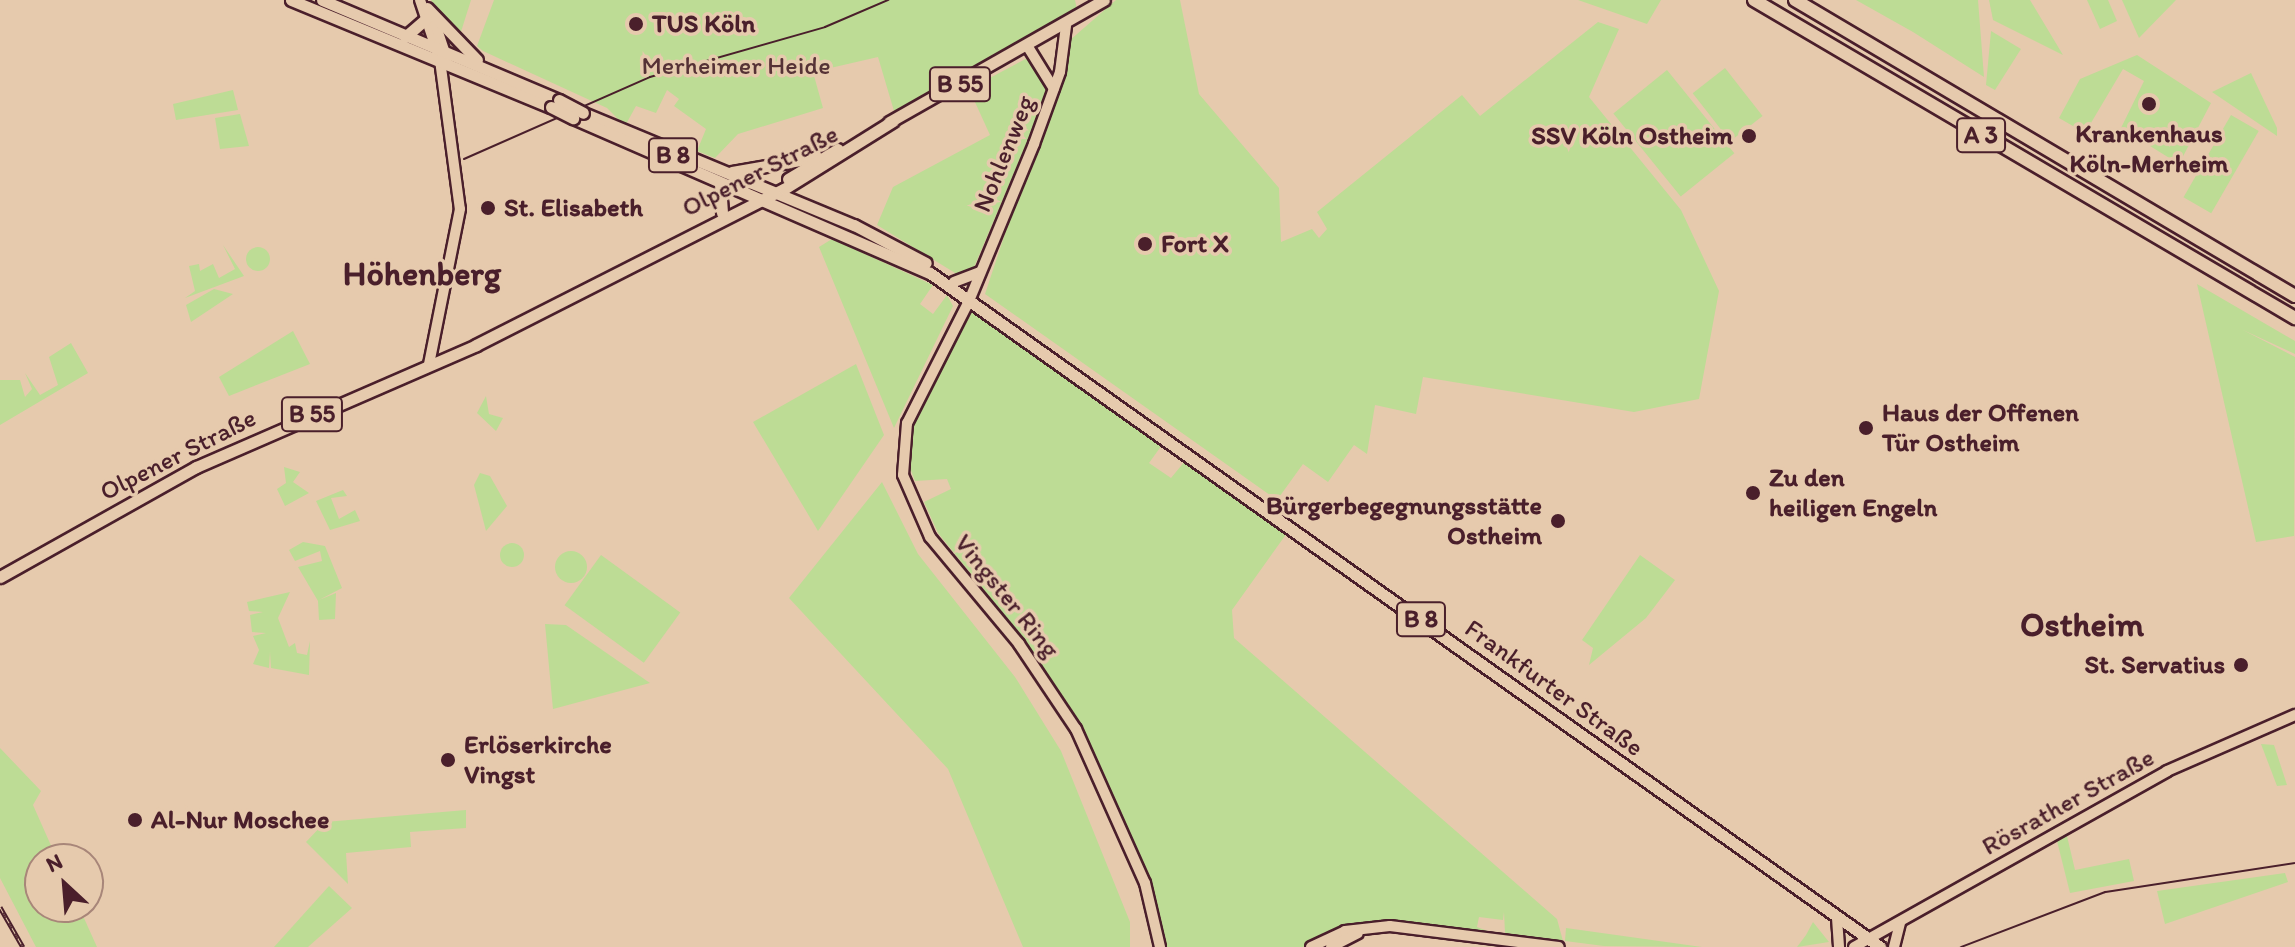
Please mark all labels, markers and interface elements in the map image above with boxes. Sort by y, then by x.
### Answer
place label: TUS Köln [652,8,755,40]
marker: TUS Köln [627,15,645,33]
park label: Merheimer Heide [641,50,831,82]
road number: B 55 [928,64,992,104]
street label: Nohlenweg [967,91,1041,217]
marker: Krankenhaus Köln-Merheim [2138,93,2160,115]
road number: A 3 [1955,115,2007,155]
street label: Olpener Straße [677,118,843,224]
place label: Krankenhaus Köln-Merheim [2069,118,2229,180]
place label: SSV Köln Ostheim [1531,120,1733,152]
marker: SSV Köln Ostheim [1740,127,1758,145]
road number: B 8 [647,135,699,175]
place label: St. Elisabeth [504,192,643,224]
marker: St. Elisabeth [479,199,497,217]
place label: Fort X [1161,228,1229,260]
marker: Fort X [1136,235,1154,253]
district label: Höhenberg [343,254,501,294]
road number: B 55 [280,394,344,434]
place label: Haus der Offenen Tür Ostheim [1882,397,2079,458]
street label: Olpener Straße [95,402,261,508]
marker: Haus der Offenen Tür Ostheim [1857,419,1875,437]
place label: Zu den heiligen Engeln [1769,462,1939,524]
marker: Zu den heiligen Engeln [1744,484,1762,502]
place label: Bürgerbegegnungsstätte Ostheim [1266,490,1542,552]
marker: Bürgerbegegnungsstätte Ostheim [1549,512,1567,530]
street label: Vingster Ring [948,528,1066,664]
road number: B 8 [1395,599,1447,639]
district label: Ostheim [2020,605,2144,645]
street label: Frankfurter Straße [1459,613,1649,763]
place label: St. Servatius [2084,649,2225,681]
marker: St. Servatius [2232,656,2250,674]
place label: Erlöserkirche Vingst [464,729,612,790]
street label: Rösrather Straße [1977,742,2159,862]
marker: Erlöserkirche Vingst [439,751,457,769]
place label: Al-Nur Moschee [151,804,329,836]
marker: Al-Nur Moschee [126,811,144,829]
north arrow [24,843,104,923]
text: N [42,847,67,878]

